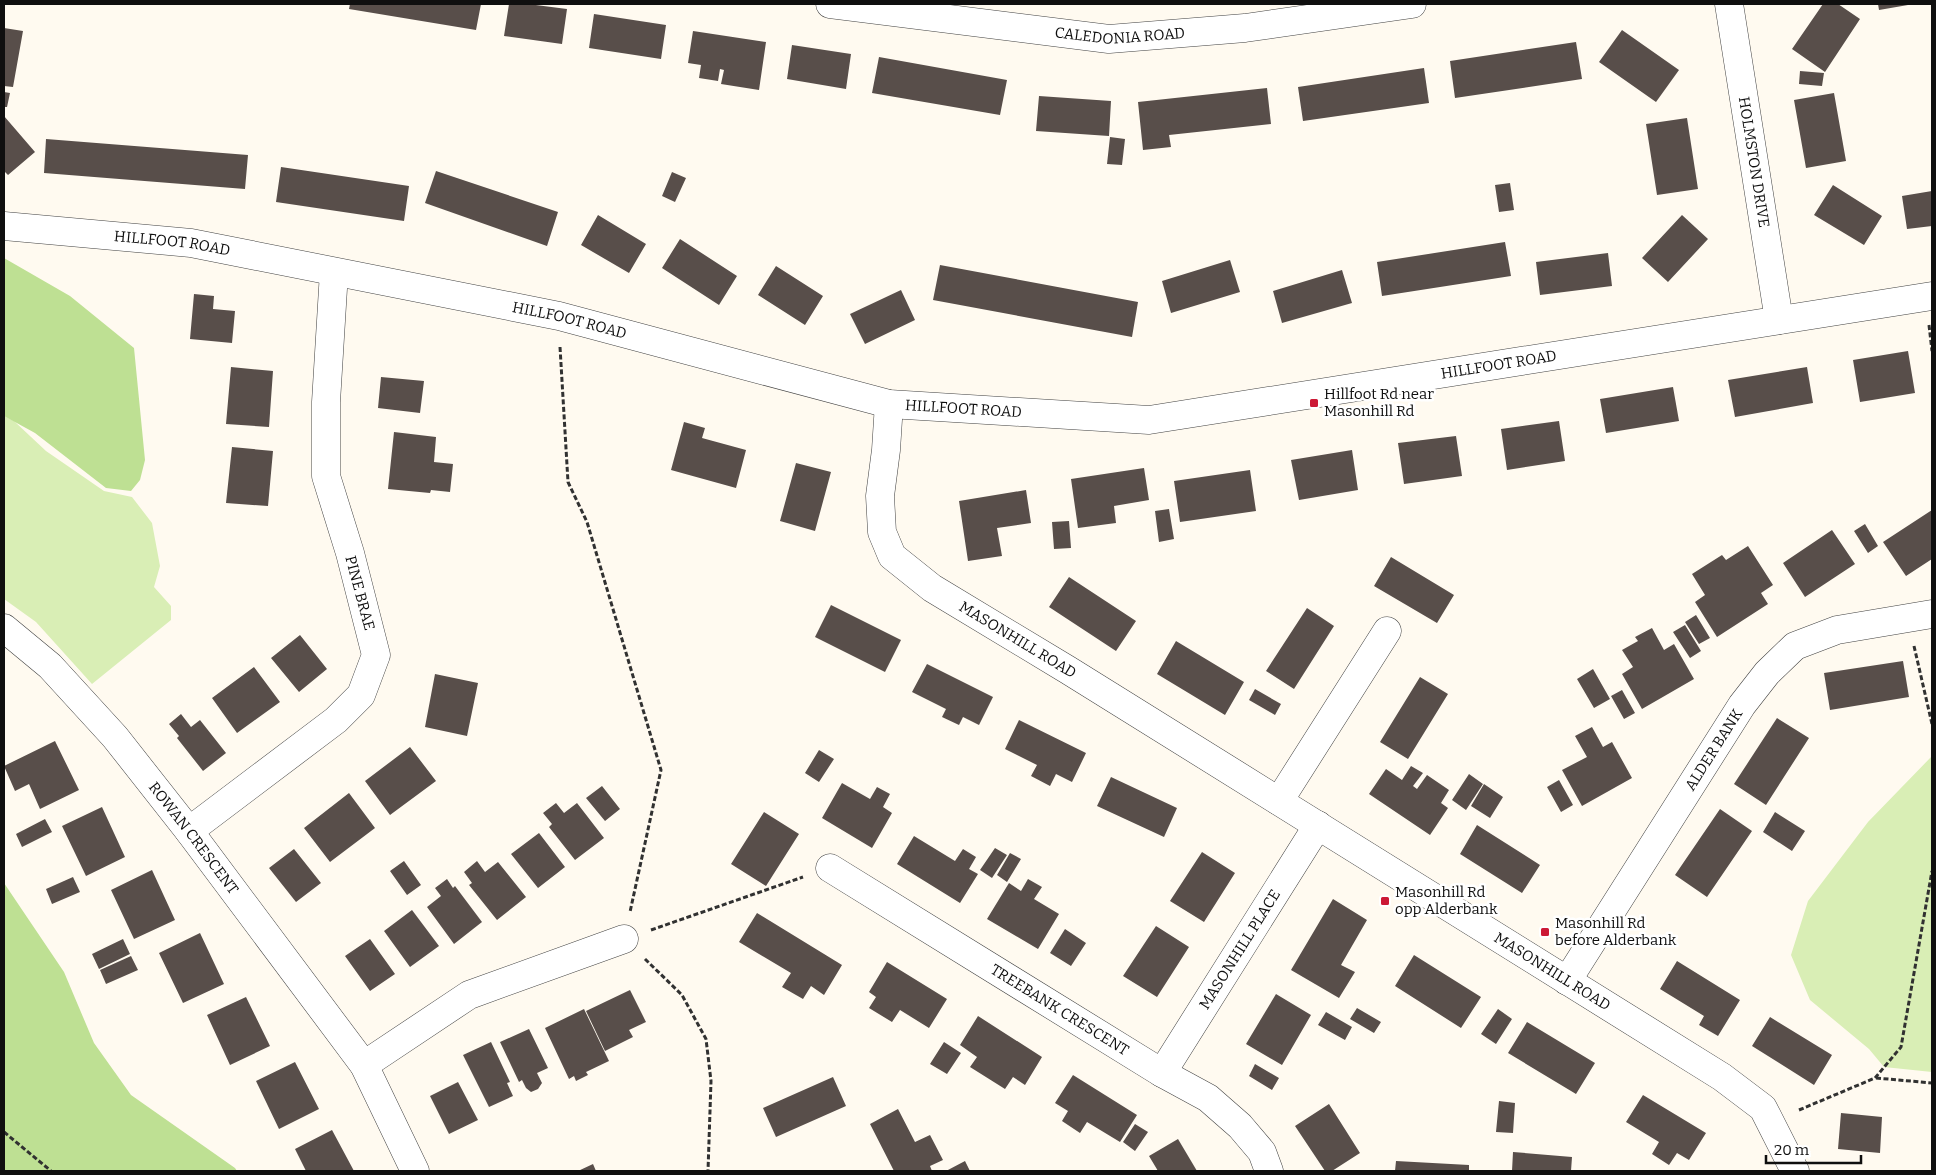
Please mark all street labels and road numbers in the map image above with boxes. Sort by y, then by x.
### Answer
street label: CALEDONIA ROAD [1054,23,1186,48]
street label: HOLMSTON DRIVE [1735,95,1773,229]
street label: HILLFOOT ROAD [113,227,232,260]
street label: HILLFOOT ROAD [511,298,629,343]
street label: HILLFOOT ROAD [1439,347,1558,383]
street label: HILLFOOT ROAD [904,396,1022,421]
street label: PINE BRAE [341,554,379,632]
street label: MASONHILL ROAD [956,598,1080,682]
street label: ALDER BANK [1681,705,1746,794]
street label: ROWAN CRESCENT [145,778,242,898]
street label: MASONHILL PLACE [1195,886,1284,1013]
street label: MASONHILL ROAD [1491,929,1614,1014]
street label: TREEBANK CRESCENT [987,960,1132,1059]

